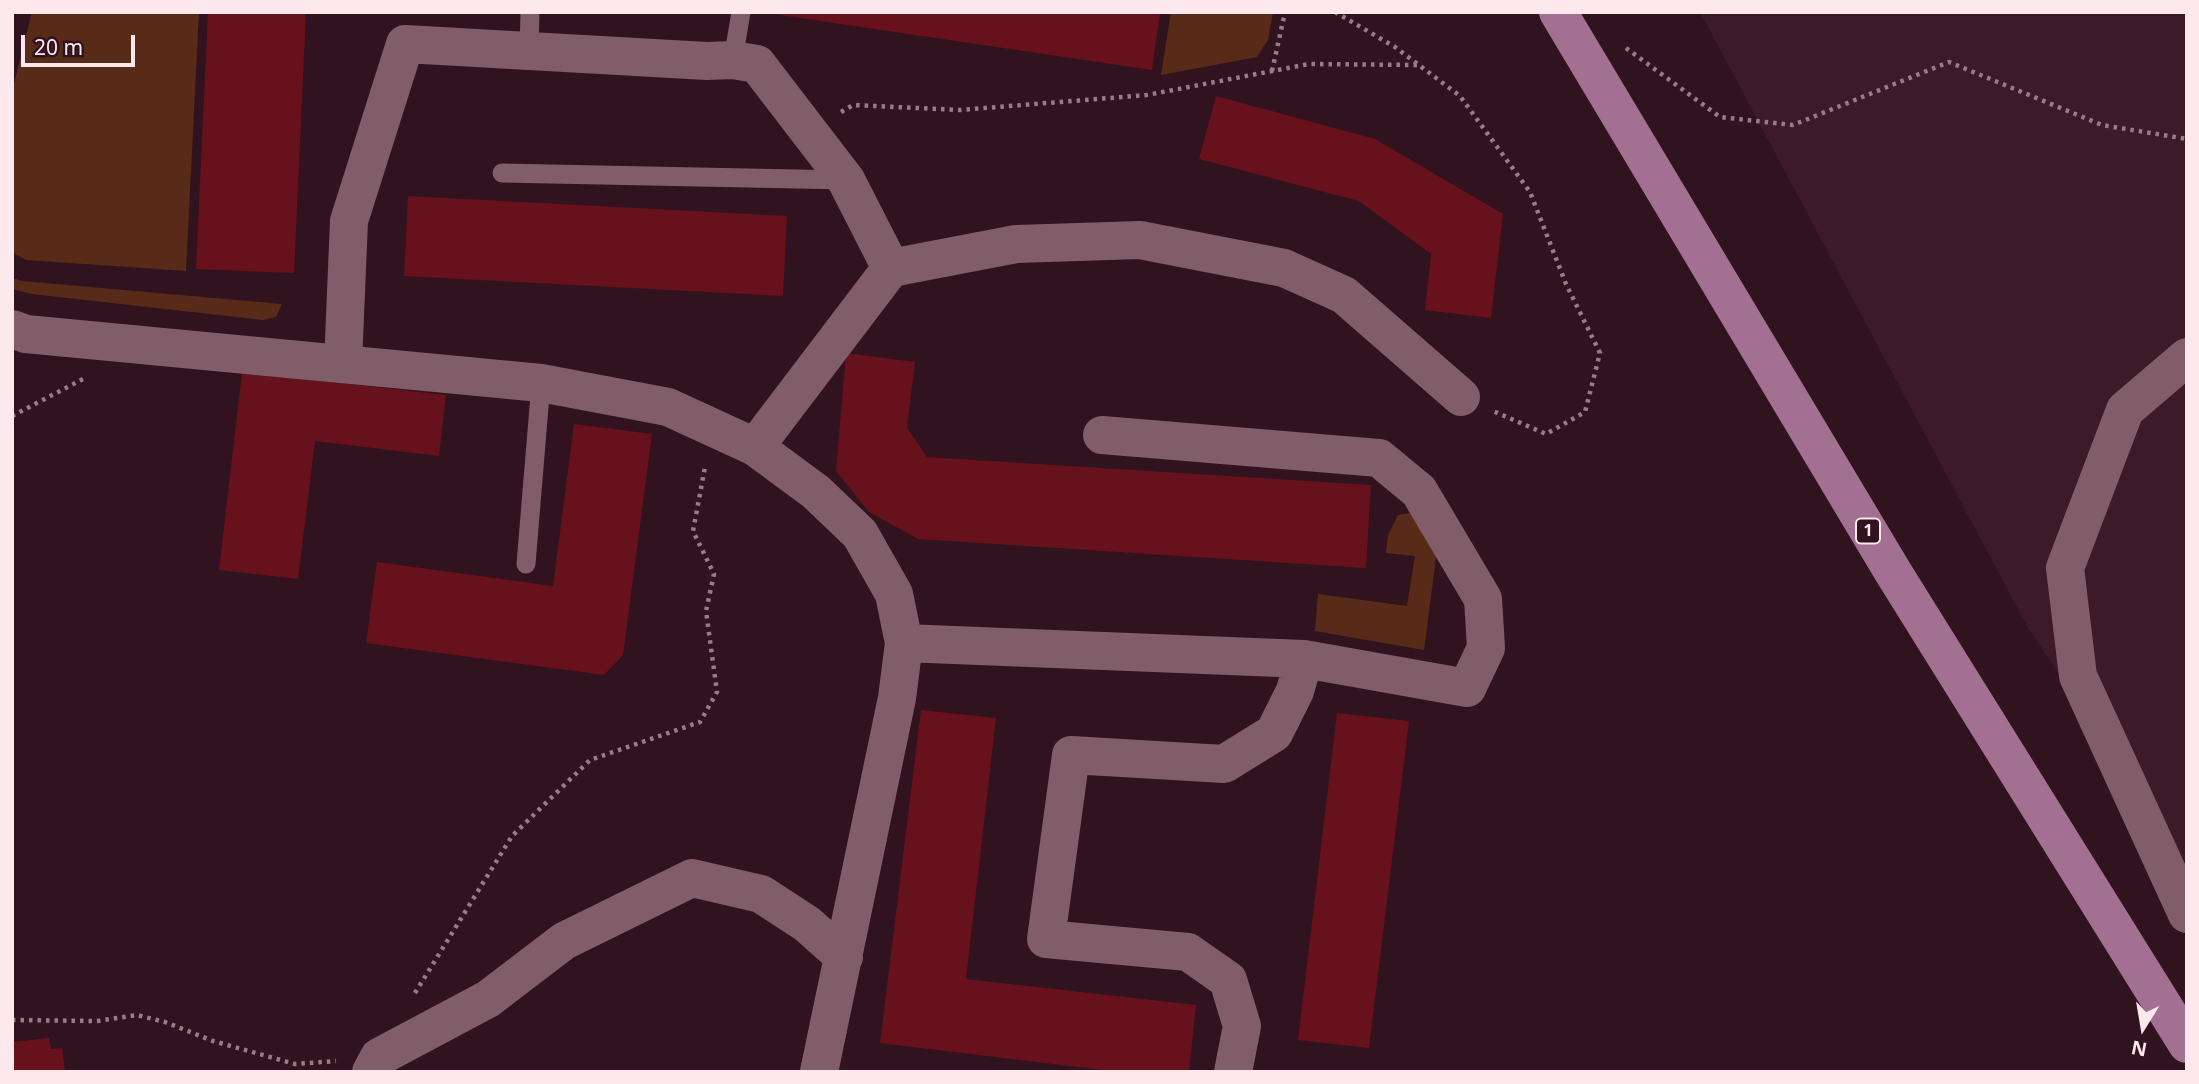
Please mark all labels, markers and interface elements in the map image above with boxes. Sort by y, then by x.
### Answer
scale bar [24,21,138,65]
text: 20 m [34,33,83,61]
road number: 1 [1856,518,1880,544]
north arrow [2108,993,2178,1063]
text: N [2129,1034,2149,1063]

